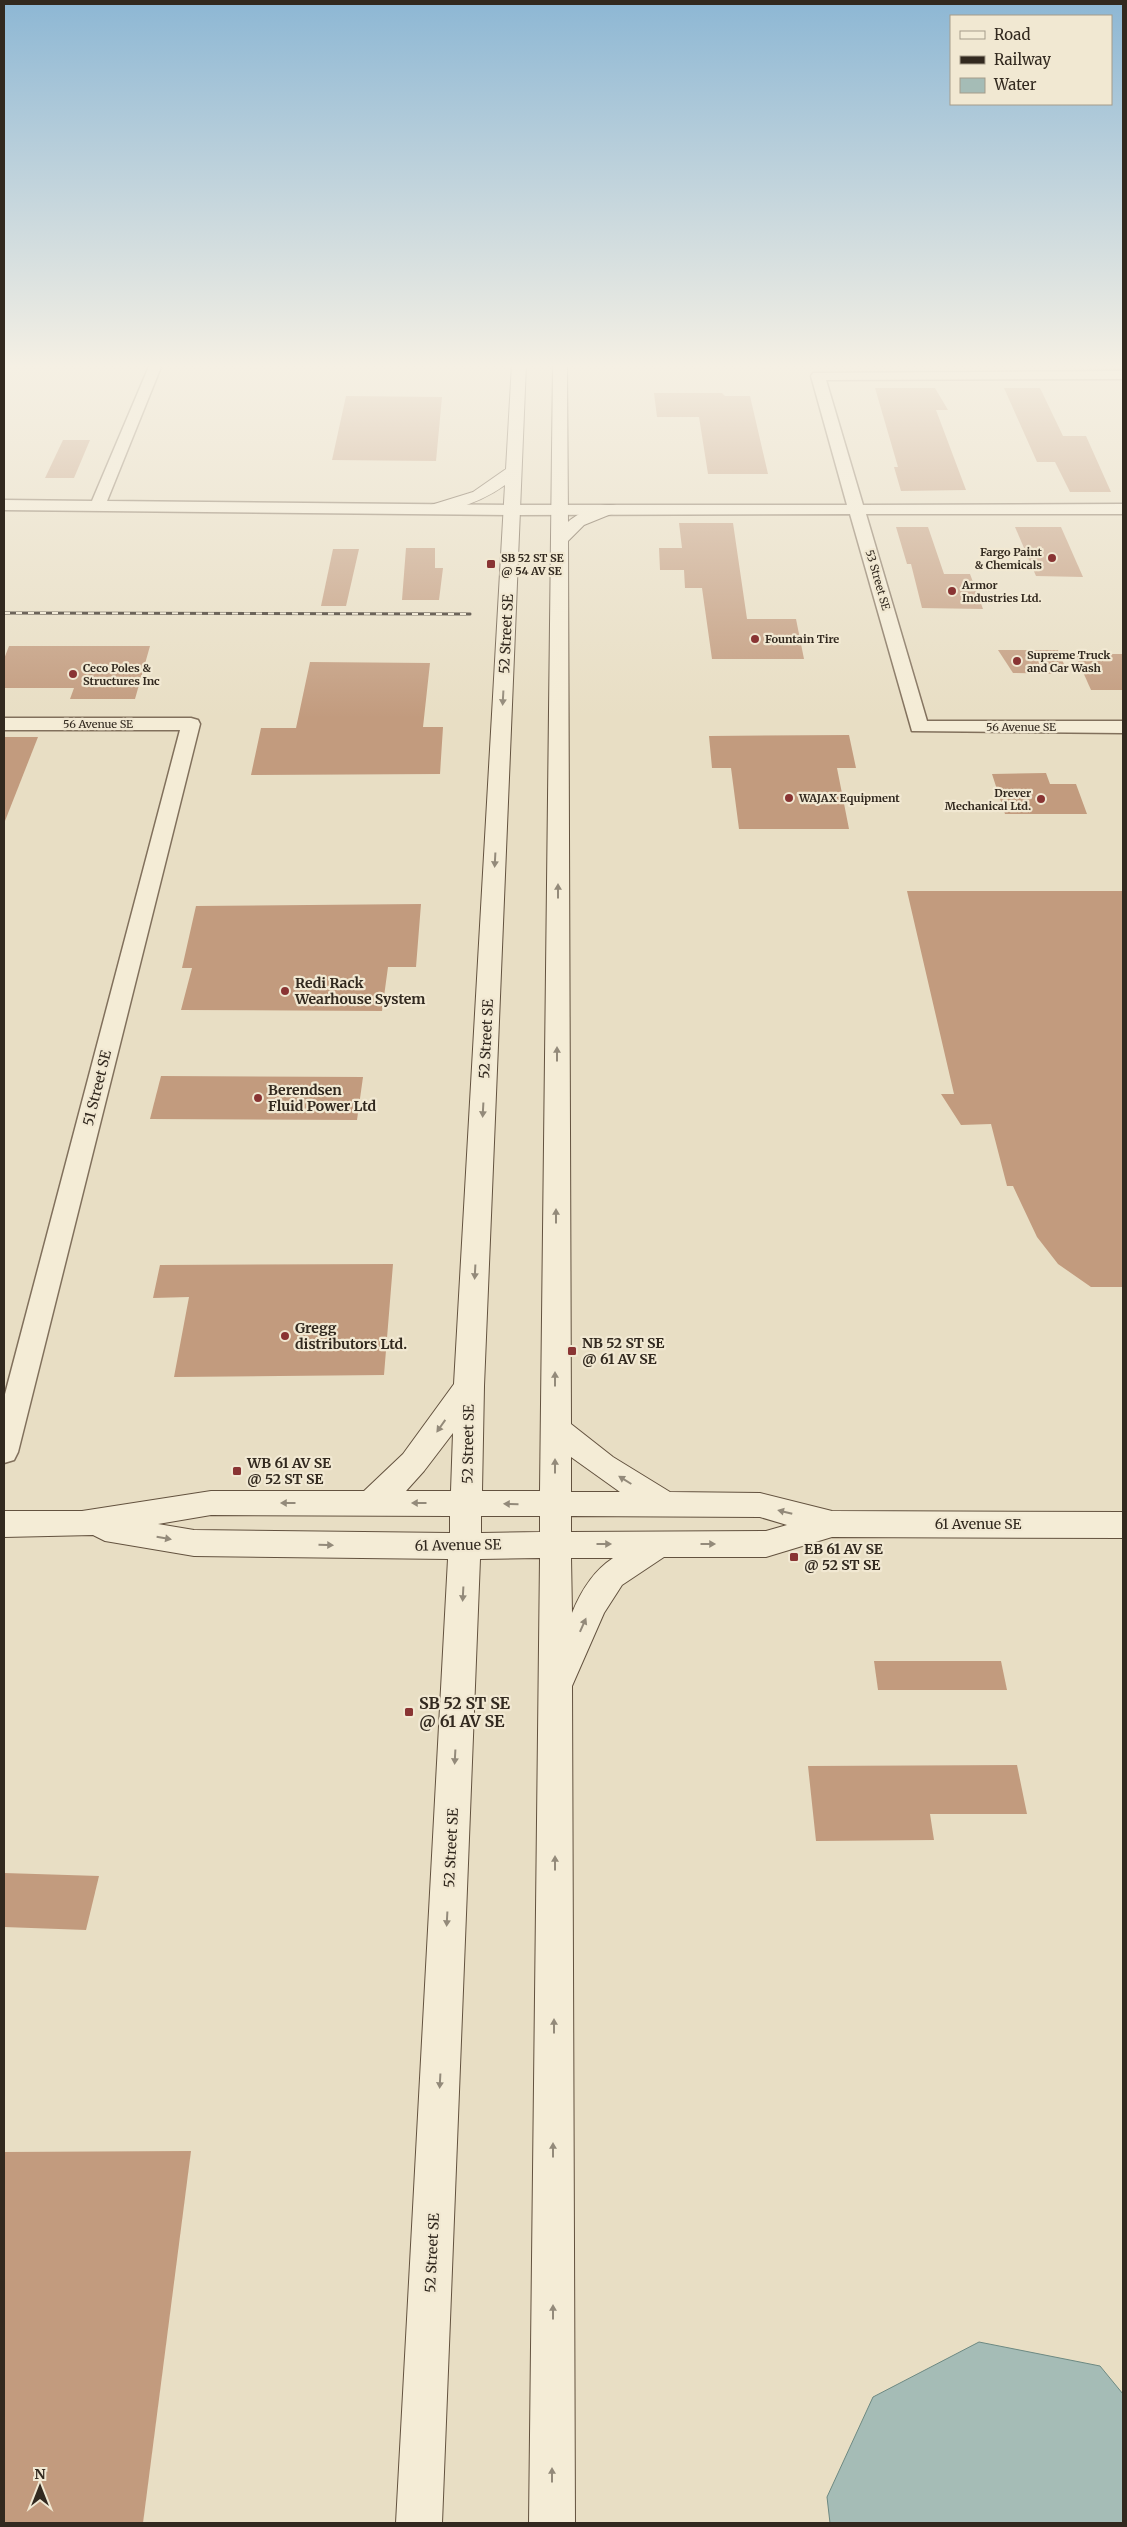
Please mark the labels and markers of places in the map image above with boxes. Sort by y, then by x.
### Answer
place label: Fargo Paint & Chemicals [975,545,1043,572]
place label: SB 52 ST SE @ 54 AV SE [501,551,564,578]
marker: Fargo Paint & Chemicals [1046,552,1058,564]
marker: SB 52 ST SE @ 54 AV SE [485,558,497,570]
place label: Armor Industries Ltd. [961,578,1042,605]
marker: Armor Industries Ltd. [946,585,958,597]
place label: Fountain Tire [765,632,839,646]
marker: Fountain Tire [749,633,761,645]
place label: Supreme Truck and Car Wash [1027,648,1111,675]
marker: Supreme Truck and Car Wash [1011,655,1023,667]
place label: Ceco Poles & Structures Inc [83,661,160,688]
marker: Ceco Poles & Structures Inc [67,668,79,680]
place label: Drever Mechanical Ltd. [945,786,1031,813]
place label: WAJAX Equipment [798,791,900,805]
marker: WAJAX Equipment [783,792,795,804]
marker: Drever Mechanical Ltd. [1035,793,1047,805]
place label: Redi Rack Wearhouse System [294,974,425,1008]
marker: Redi Rack Wearhouse System [279,985,291,997]
place label: Berendsen Fluid Power Ltd [268,1081,377,1115]
marker: Berendsen Fluid Power Ltd [252,1092,264,1104]
place label: Gregg distributors Ltd. [295,1319,407,1353]
marker: Gregg distributors Ltd. [279,1330,291,1342]
place label: NB 52 ST SE @ 61 AV SE [582,1334,664,1368]
marker: NB 52 ST SE @ 61 AV SE [566,1345,578,1357]
place label: WB 61 AV SE @ 52 ST SE [246,1454,331,1488]
marker: WB 61 AV SE @ 52 ST SE [231,1465,243,1477]
place label: EB 61 AV SE @ 52 ST SE [804,1540,883,1574]
marker: EB 61 AV SE @ 52 ST SE [788,1551,800,1563]
place label: SB 52 ST SE @ 61 AV SE [419,1693,511,1731]
marker: SB 52 ST SE @ 61 AV SE [403,1706,415,1718]

